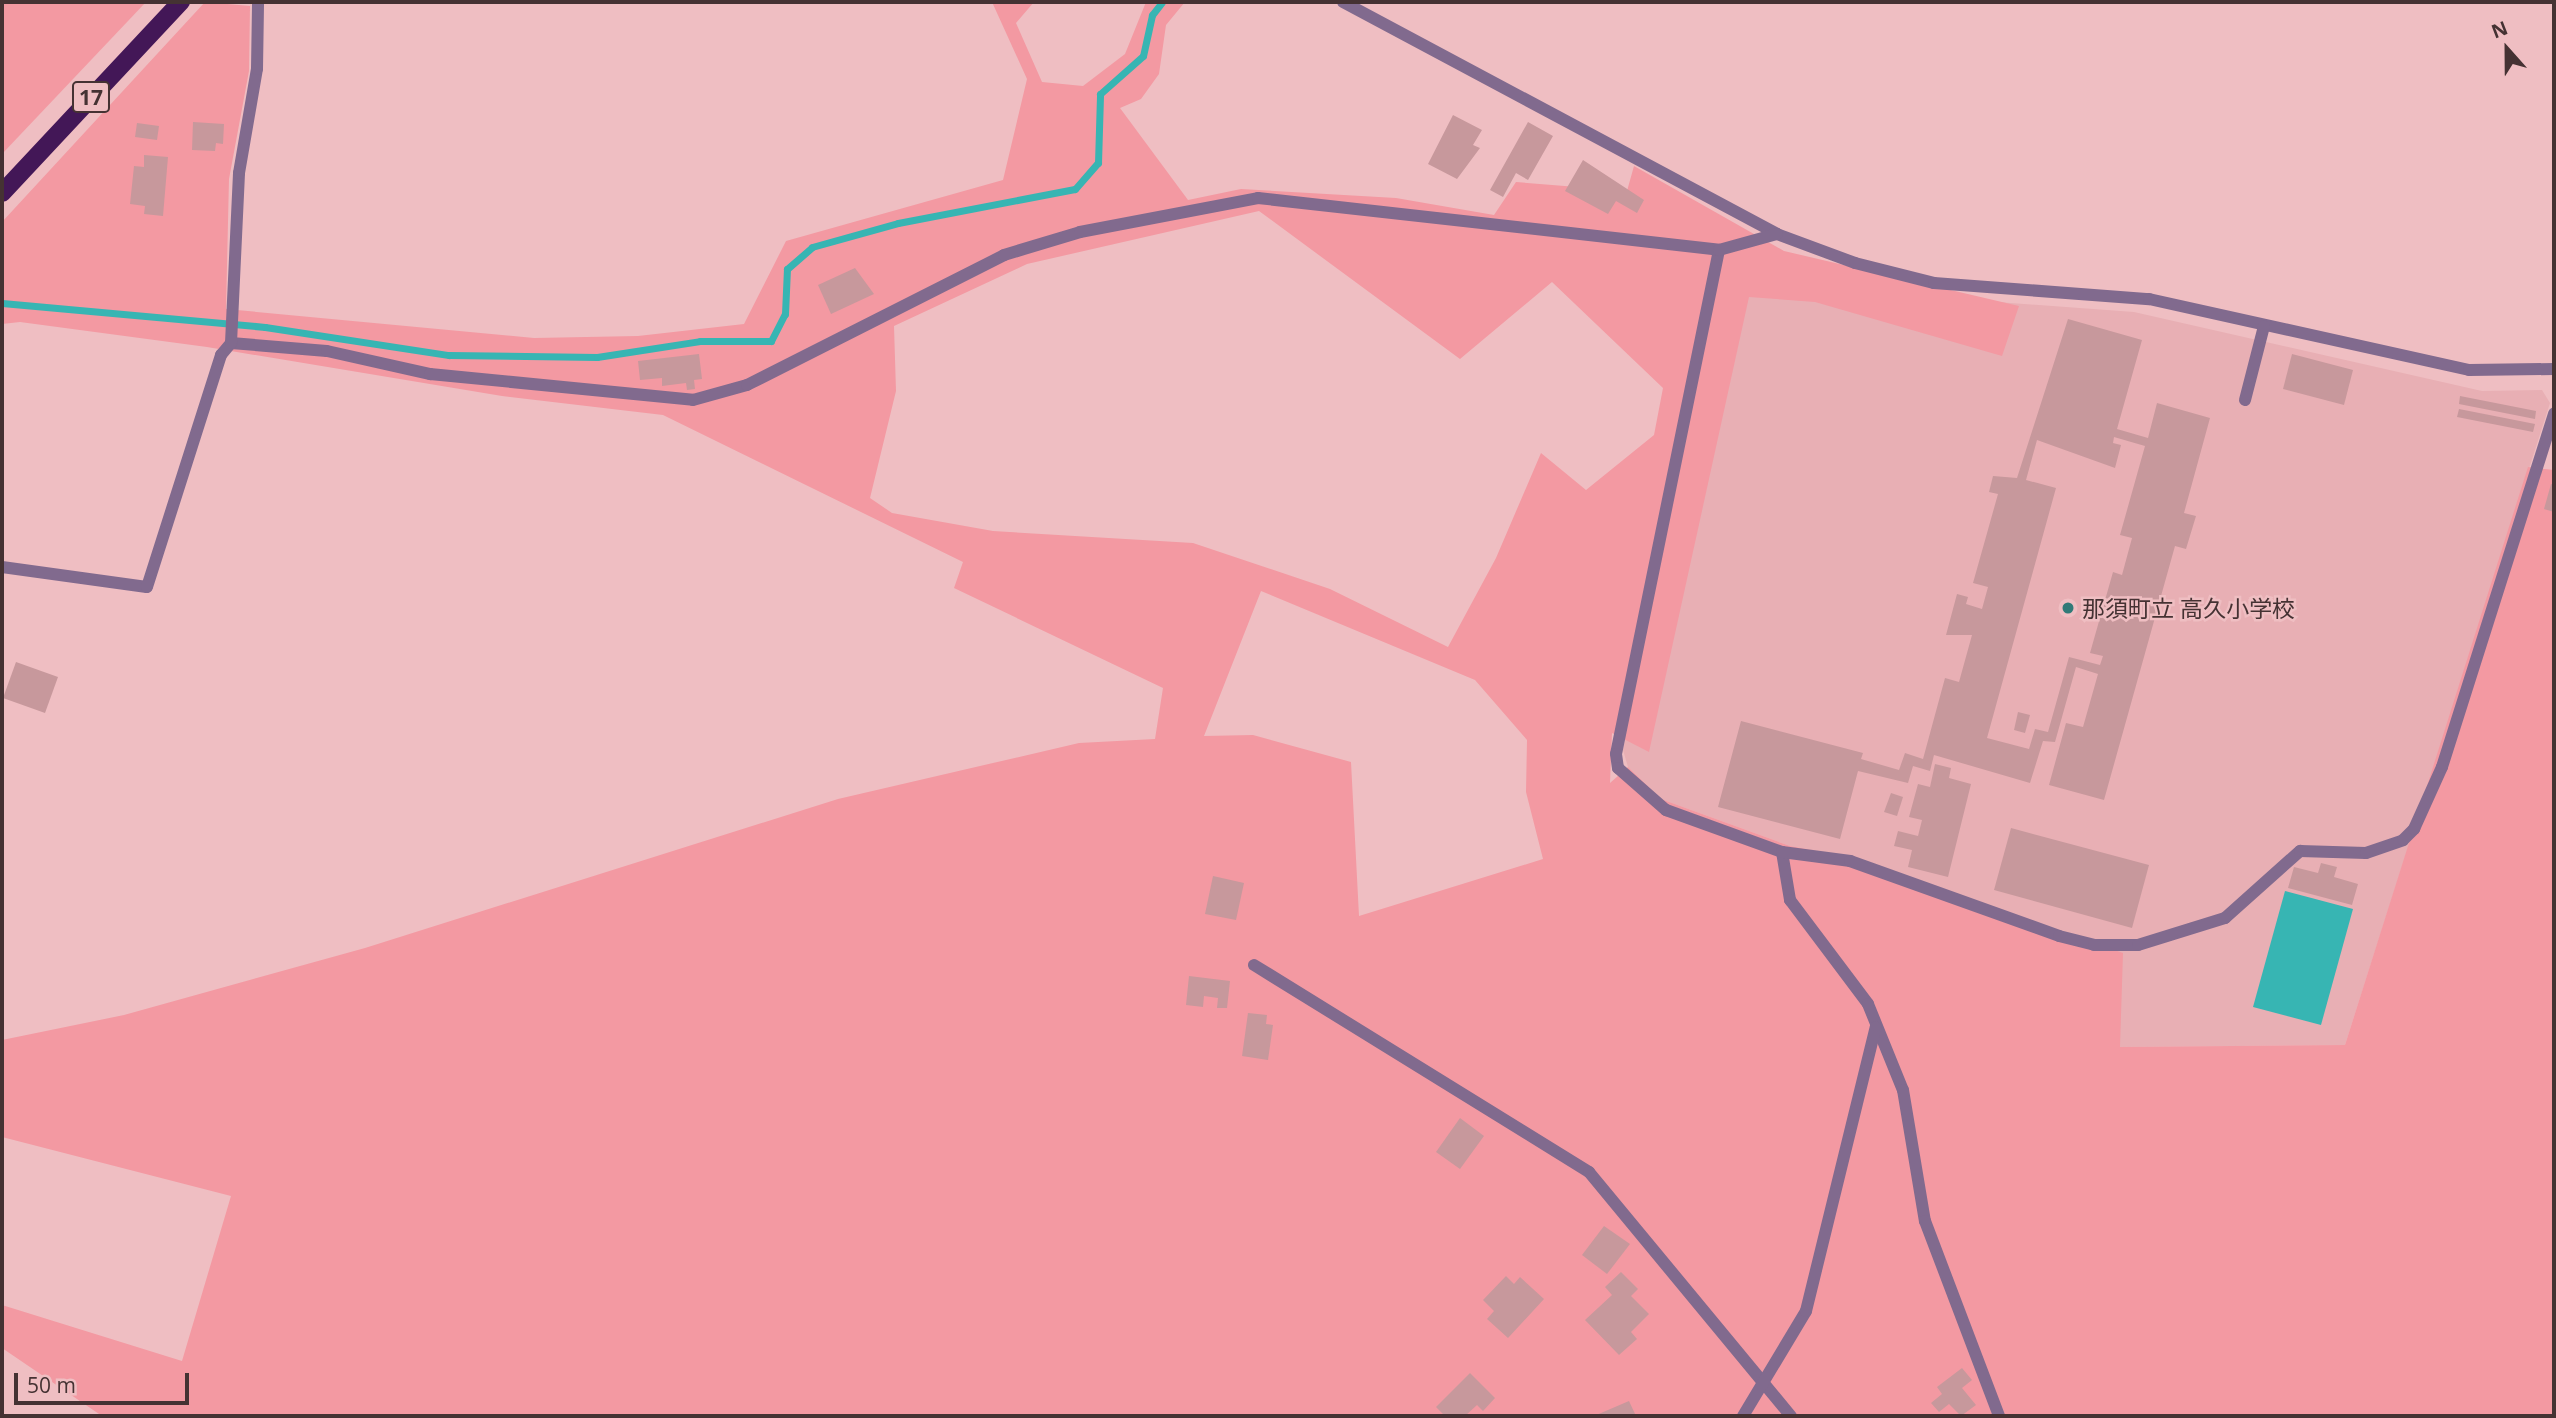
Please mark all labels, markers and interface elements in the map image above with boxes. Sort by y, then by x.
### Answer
north arrow [2472,14,2542,84]
text: N [2488,14,2511,44]
road number: 17 [72,80,110,114]
place label: 那須町立 高久小学校 [2082,594,2295,622]
marker: 那須町立 高久小学校 [2060,600,2076,616]
scale bar [18,1358,192,1402]
text: 50 m [27,1371,76,1399]

